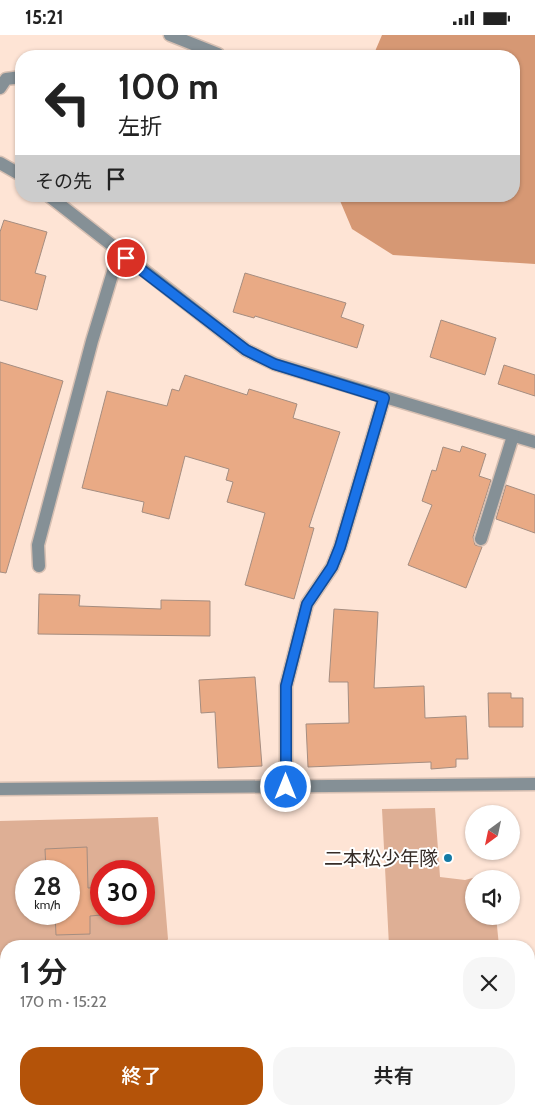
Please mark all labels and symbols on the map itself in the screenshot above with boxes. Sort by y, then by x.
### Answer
pin [105,237,147,279]
position arrow [259,760,311,812]
north arrow [465,805,520,860]
place label: 二本松少年隊 [324,847,438,870]
marker: 二本松少年隊 [442,852,454,864]
speed limit sign: 30 [90,860,155,925]

